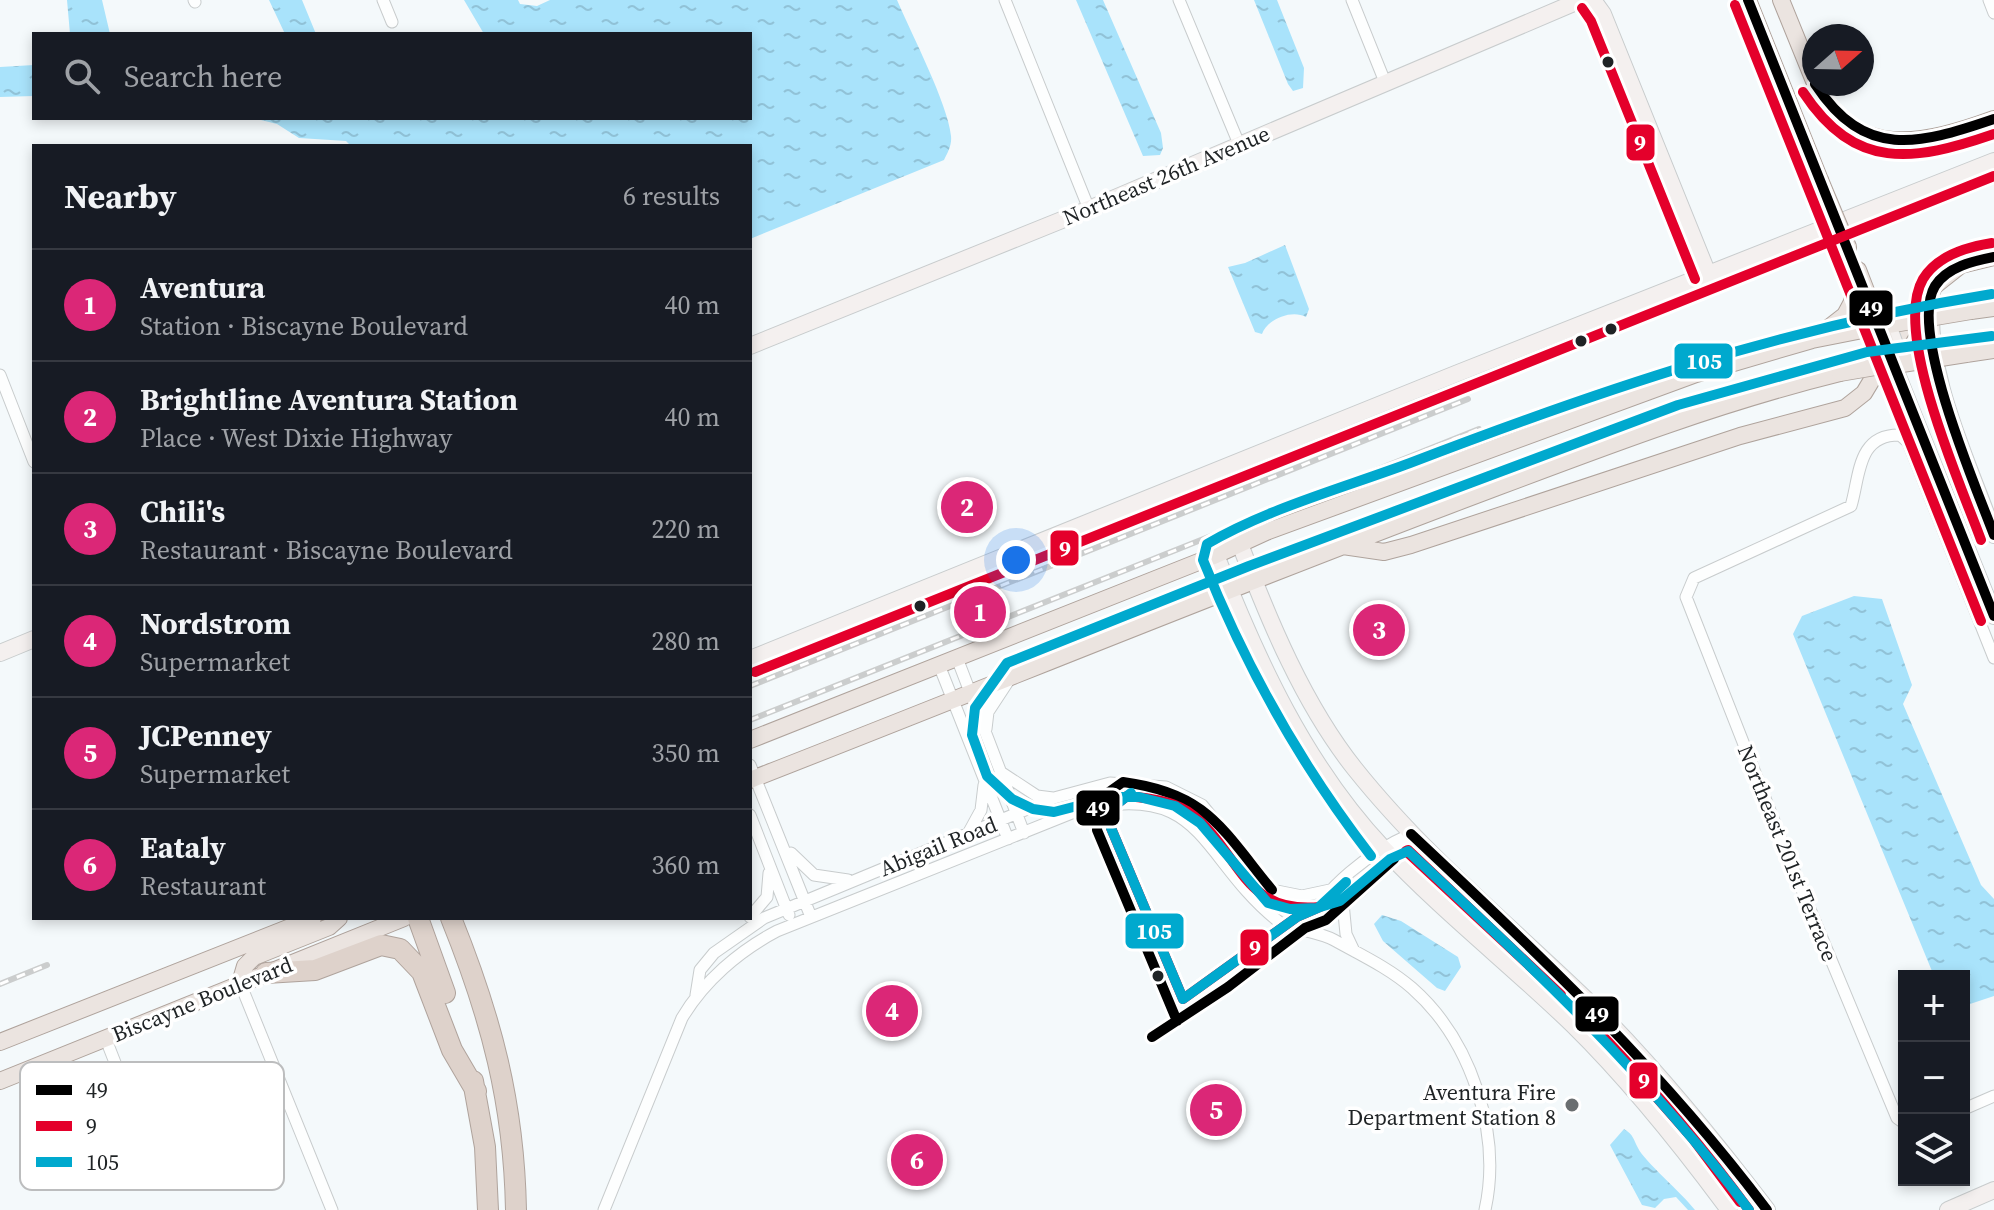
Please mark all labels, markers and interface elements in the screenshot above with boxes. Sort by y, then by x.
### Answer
north arrow [1802,24,1874,96]
search box [32,32,752,120]
icon: search [60,54,104,98]
unlabelled marker [1600,54,1616,70]
text: Search here [124,56,282,97]
street label: Northeast 26th Avenue [1058,118,1274,232]
line badge: 9 [1625,123,1656,162]
text: 9 [1634,127,1646,157]
text: Nearby [64,173,177,219]
text: 6 results [623,178,720,214]
text: Aventura [140,267,265,308]
text: 1 [83,287,97,323]
text: 40 m [665,287,720,323]
line badge: 49 [1848,289,1894,327]
text: 49 [1859,293,1883,323]
text: Station · Biscayne Boulevard [140,308,468,344]
unlabelled marker [1603,321,1619,337]
unlabelled marker [1573,333,1589,349]
line badge: 105 [1673,342,1734,380]
text: 105 [1686,346,1722,376]
text: Brightline Aventura Station [140,379,518,420]
text: 2 [83,399,97,435]
text: 40 m [665,399,720,435]
text: Place · West Dixie Highway [140,420,452,456]
pin: 2 [941,477,993,537]
text: Chili's [140,491,225,532]
text: 3 [83,511,97,547]
text: 220 m [652,511,720,547]
line badge: 9 [1049,529,1080,567]
text: Restaurant · Biscayne Boulevard [140,532,513,568]
text: 9 [1059,533,1071,563]
your location [996,540,1036,580]
pin: 1 [954,582,1006,642]
unlabelled marker [912,598,928,614]
pin: 3 [1353,600,1405,660]
text: Nordstrom [140,603,291,644]
text: 4 [83,623,97,659]
text: 280 m [652,623,720,659]
text: Supermarket [140,644,290,680]
text: JCPenney [140,715,272,756]
text: 5 [83,735,97,771]
text: 350 m [652,735,720,771]
street label: Northeast 201st Terrace [1731,740,1845,966]
text: Supermarket [140,756,290,792]
line badge: 49 [1075,789,1121,827]
text: 49 [1086,793,1110,823]
street label: Abigail Road [875,809,1002,883]
text: Eataly [140,827,226,868]
text: 6 [83,847,97,883]
text: 360 m [652,847,720,883]
text: Restaurant [140,868,266,904]
line badge: 105 [1124,912,1185,950]
text: 105 [1136,916,1172,946]
line badge: 9 [1239,928,1270,967]
text: 9 [1249,932,1261,962]
street label: Biscayne Boulevard [107,949,297,1049]
unlabelled marker [1150,968,1166,984]
map controls [1898,970,1970,1186]
button: + [1898,970,1970,1042]
pin: 4 [866,981,918,1041]
line badge: 49 [1574,995,1620,1033]
text: 49 [1585,999,1609,1029]
button: − [1898,1042,1970,1114]
line badge: 9 [1628,1061,1659,1100]
legend [20,1062,284,1190]
text: 9 [1638,1065,1650,1095]
text: 49 [86,1075,108,1105]
place label: Aventura Fire Department Station 8 [1347,1077,1556,1132]
pin: 5 [1190,1080,1242,1140]
marker: Aventura Fire Department Station 8 [1563,1096,1581,1114]
text: 9 [86,1111,97,1141]
button: layers [1898,1114,1970,1186]
pin: 6 [891,1130,943,1190]
text: 105 [86,1147,119,1177]

